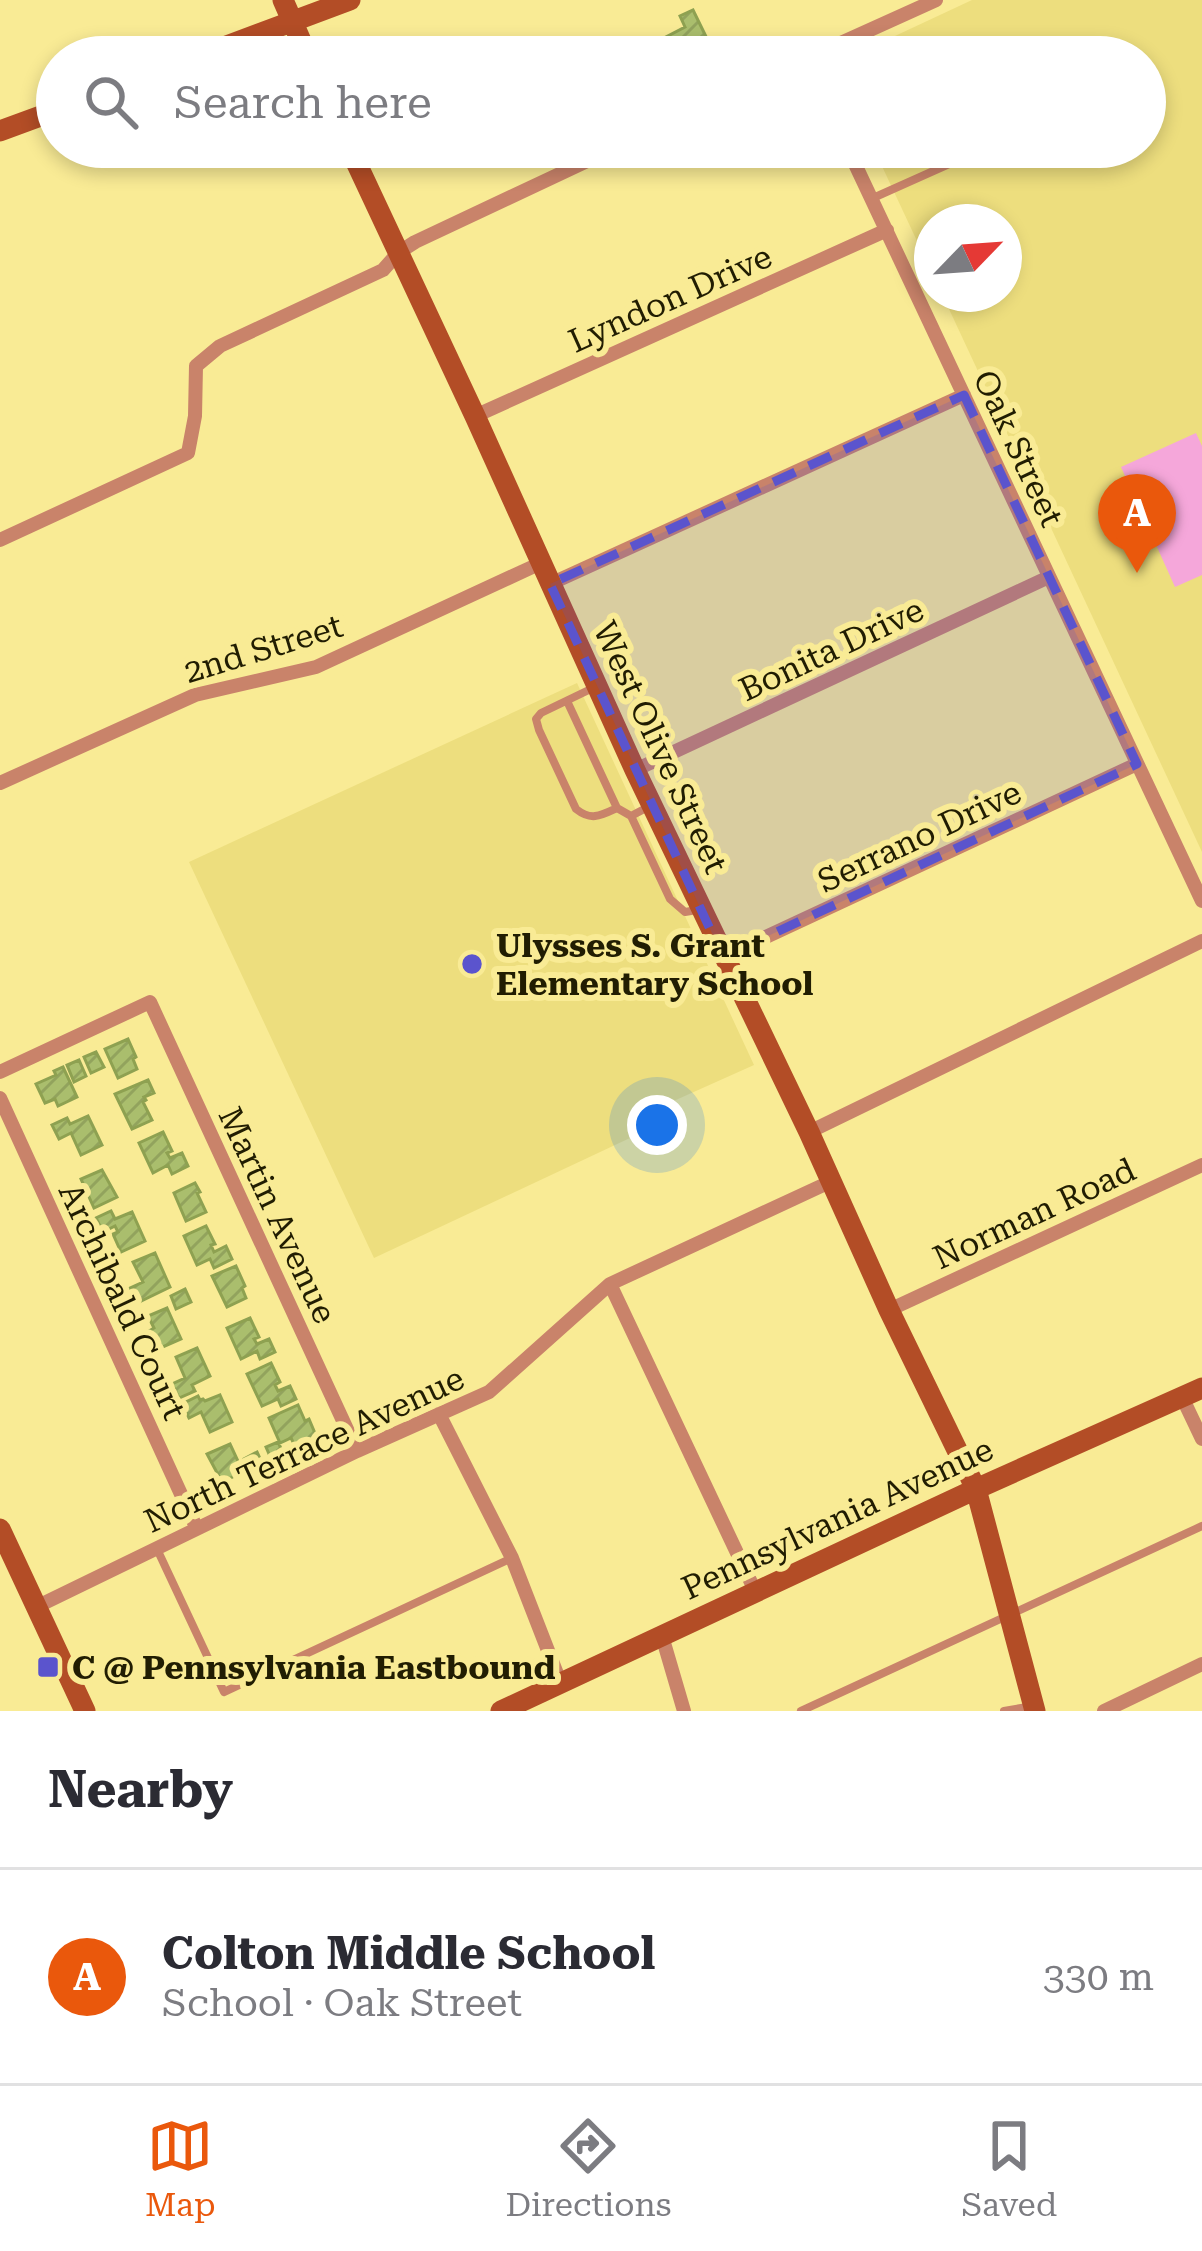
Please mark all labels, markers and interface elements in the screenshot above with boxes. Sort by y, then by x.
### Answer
search box [36,36,1166,168]
icon: search [78,69,144,135]
text: Search here [174,76,432,129]
north arrow [914,204,1022,312]
street label: Lyndon Drive [563,236,778,361]
street label: Oak Street [965,364,1072,533]
pin: A [1098,474,1176,573]
street label: Bonita Drive [733,590,930,709]
street label: 2nd Street [179,606,347,691]
street label: West Olive Street [585,615,736,879]
street label: Serrano Drive [811,772,1027,901]
place label: Ulysses S. Grant Elementary School [496,926,814,1003]
marker: Ulysses S. Grant Elementary School [459,951,485,977]
your location [627,1095,687,1155]
street label: Martin Avenue [210,1101,345,1329]
street label: Norman Road [927,1150,1142,1277]
street label: Archibald Court [51,1177,194,1426]
street label: North Terrace Avenue [138,1358,470,1541]
street label: Pennsylvania Avenue [675,1429,999,1608]
place label: C @ Pennsylvania Eastbound [72,1648,555,1687]
marker: C @ Pennsylvania Eastbound [35,1654,61,1680]
text: Nearby [48,1760,233,1819]
text: Colton Middle School [162,1927,655,1980]
text: A [73,1954,101,2000]
text: 330 m [1043,1954,1154,2000]
text: School · Oak Street [162,1980,522,2026]
tab: Map [145,2113,216,2224]
tab: Directions [505,2113,671,2224]
tab: Saved [961,2113,1057,2224]

